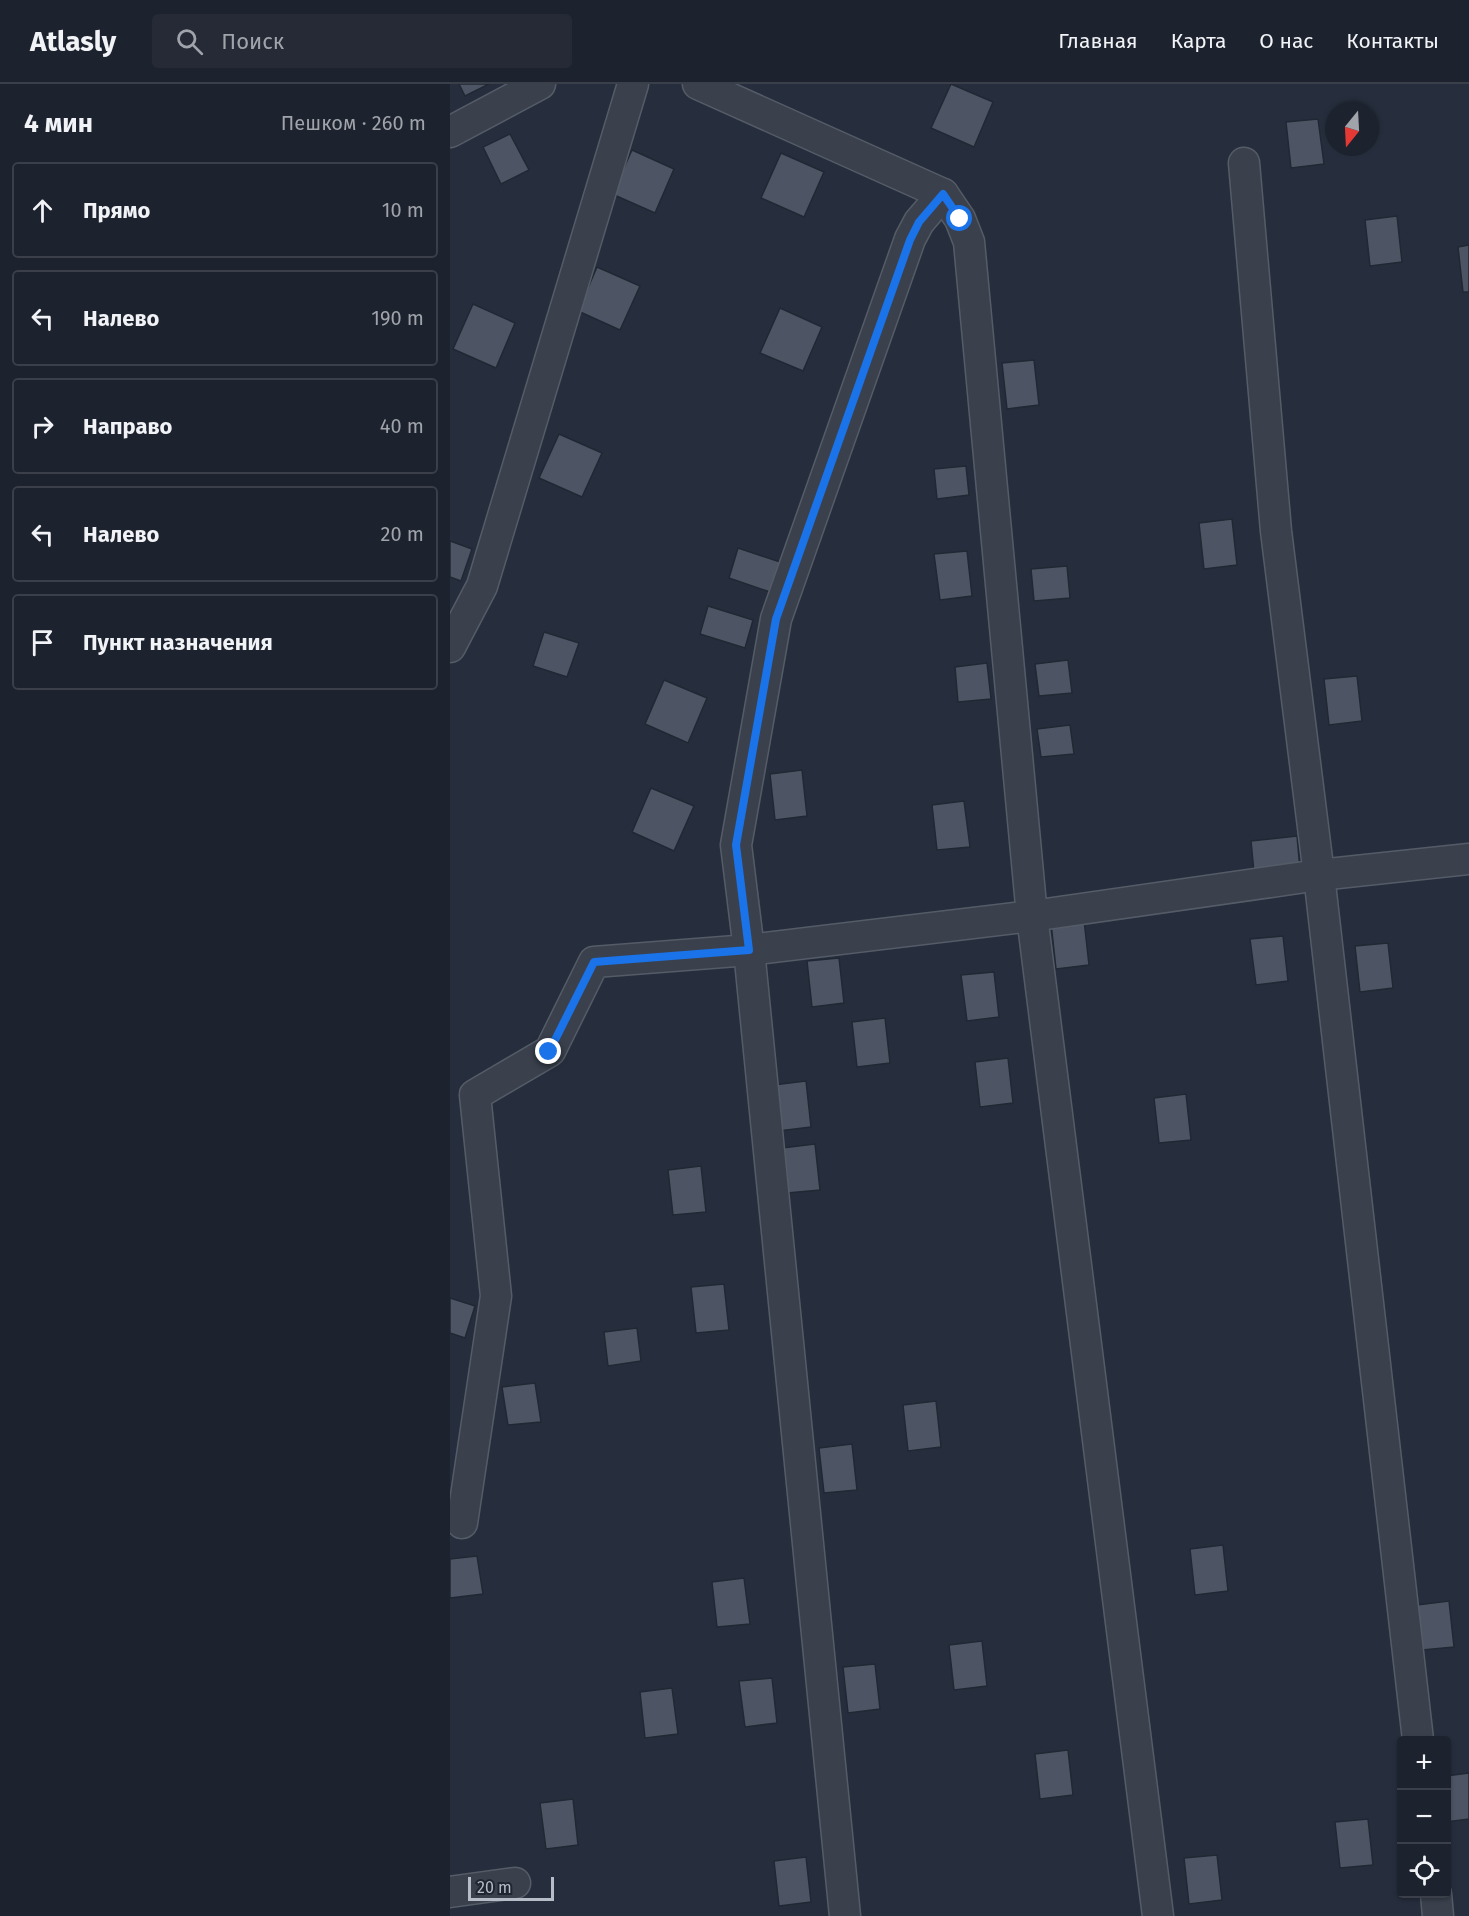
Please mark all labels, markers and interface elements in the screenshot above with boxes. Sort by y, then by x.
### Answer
search box [152,14,572,68]
text: Atlasly [30,25,116,58]
icon: search [173,25,206,58]
text: Поиск [221,28,284,55]
text: Главная [1058,28,1138,54]
text: Карта [1171,28,1226,54]
text: О нас [1259,28,1313,54]
text: Контакты [1346,28,1439,54]
north arrow [1325,102,1379,156]
text: 4 мин [24,108,93,139]
text: Пешком · 260 m [281,111,426,135]
icon: ahead [26,194,59,227]
text: Прямо [83,197,150,224]
text: 10 m [382,198,424,222]
route start [946,205,972,231]
icon: left [26,302,59,335]
text: Налево [83,305,159,332]
text: 190 m [371,306,424,330]
icon: right [26,410,59,443]
text: Направо [83,413,172,440]
text: 40 m [380,414,424,438]
icon: left [26,518,59,551]
text: Налево [83,521,159,548]
text: 20 m [381,522,424,546]
icon: arrive [26,626,59,659]
text: Пункт назначения [83,629,273,656]
route end [535,1038,561,1064]
map controls [1397,1736,1451,1898]
button: + [1397,1736,1451,1790]
button: − [1397,1790,1451,1844]
button: locate [1397,1844,1451,1898]
scale bar [468,1874,554,1902]
text: 20 m [477,1878,512,1897]

